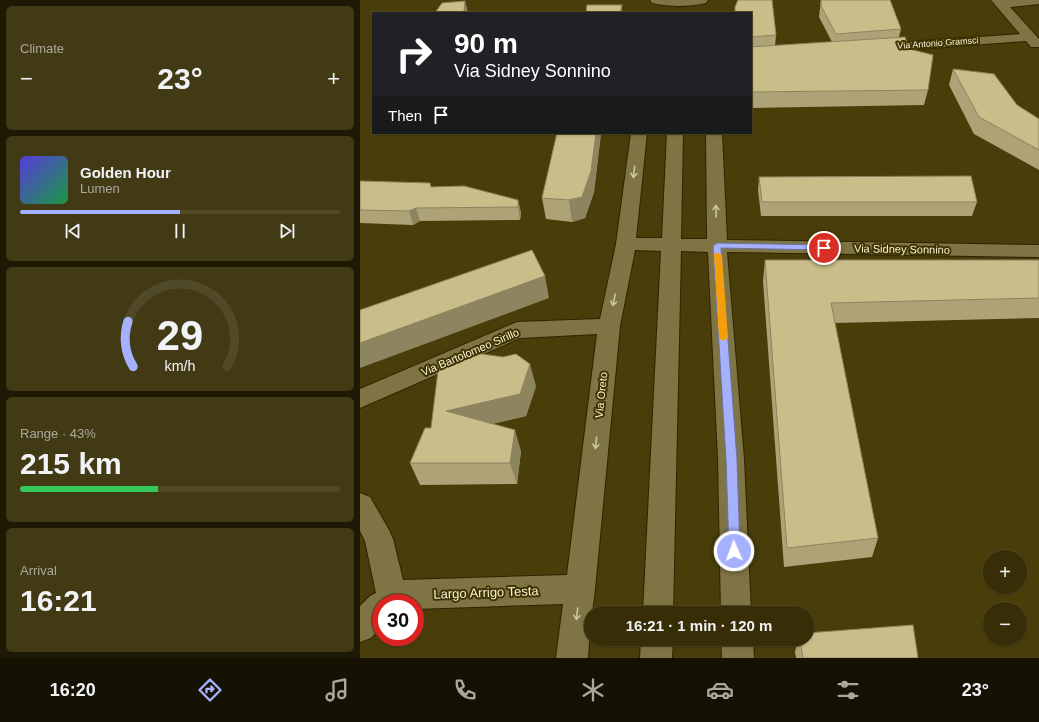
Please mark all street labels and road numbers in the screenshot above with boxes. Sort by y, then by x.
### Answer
street label: Via Antonio Gramsci [897,35,979,51]
street label: Via Sidney Sonnino [854,242,950,256]
street label: Via Bartolomeo Sirillo [419,326,521,378]
street label: Via Oreto [593,371,609,419]
street label: Largo Arrigo Testa [433,583,540,602]

